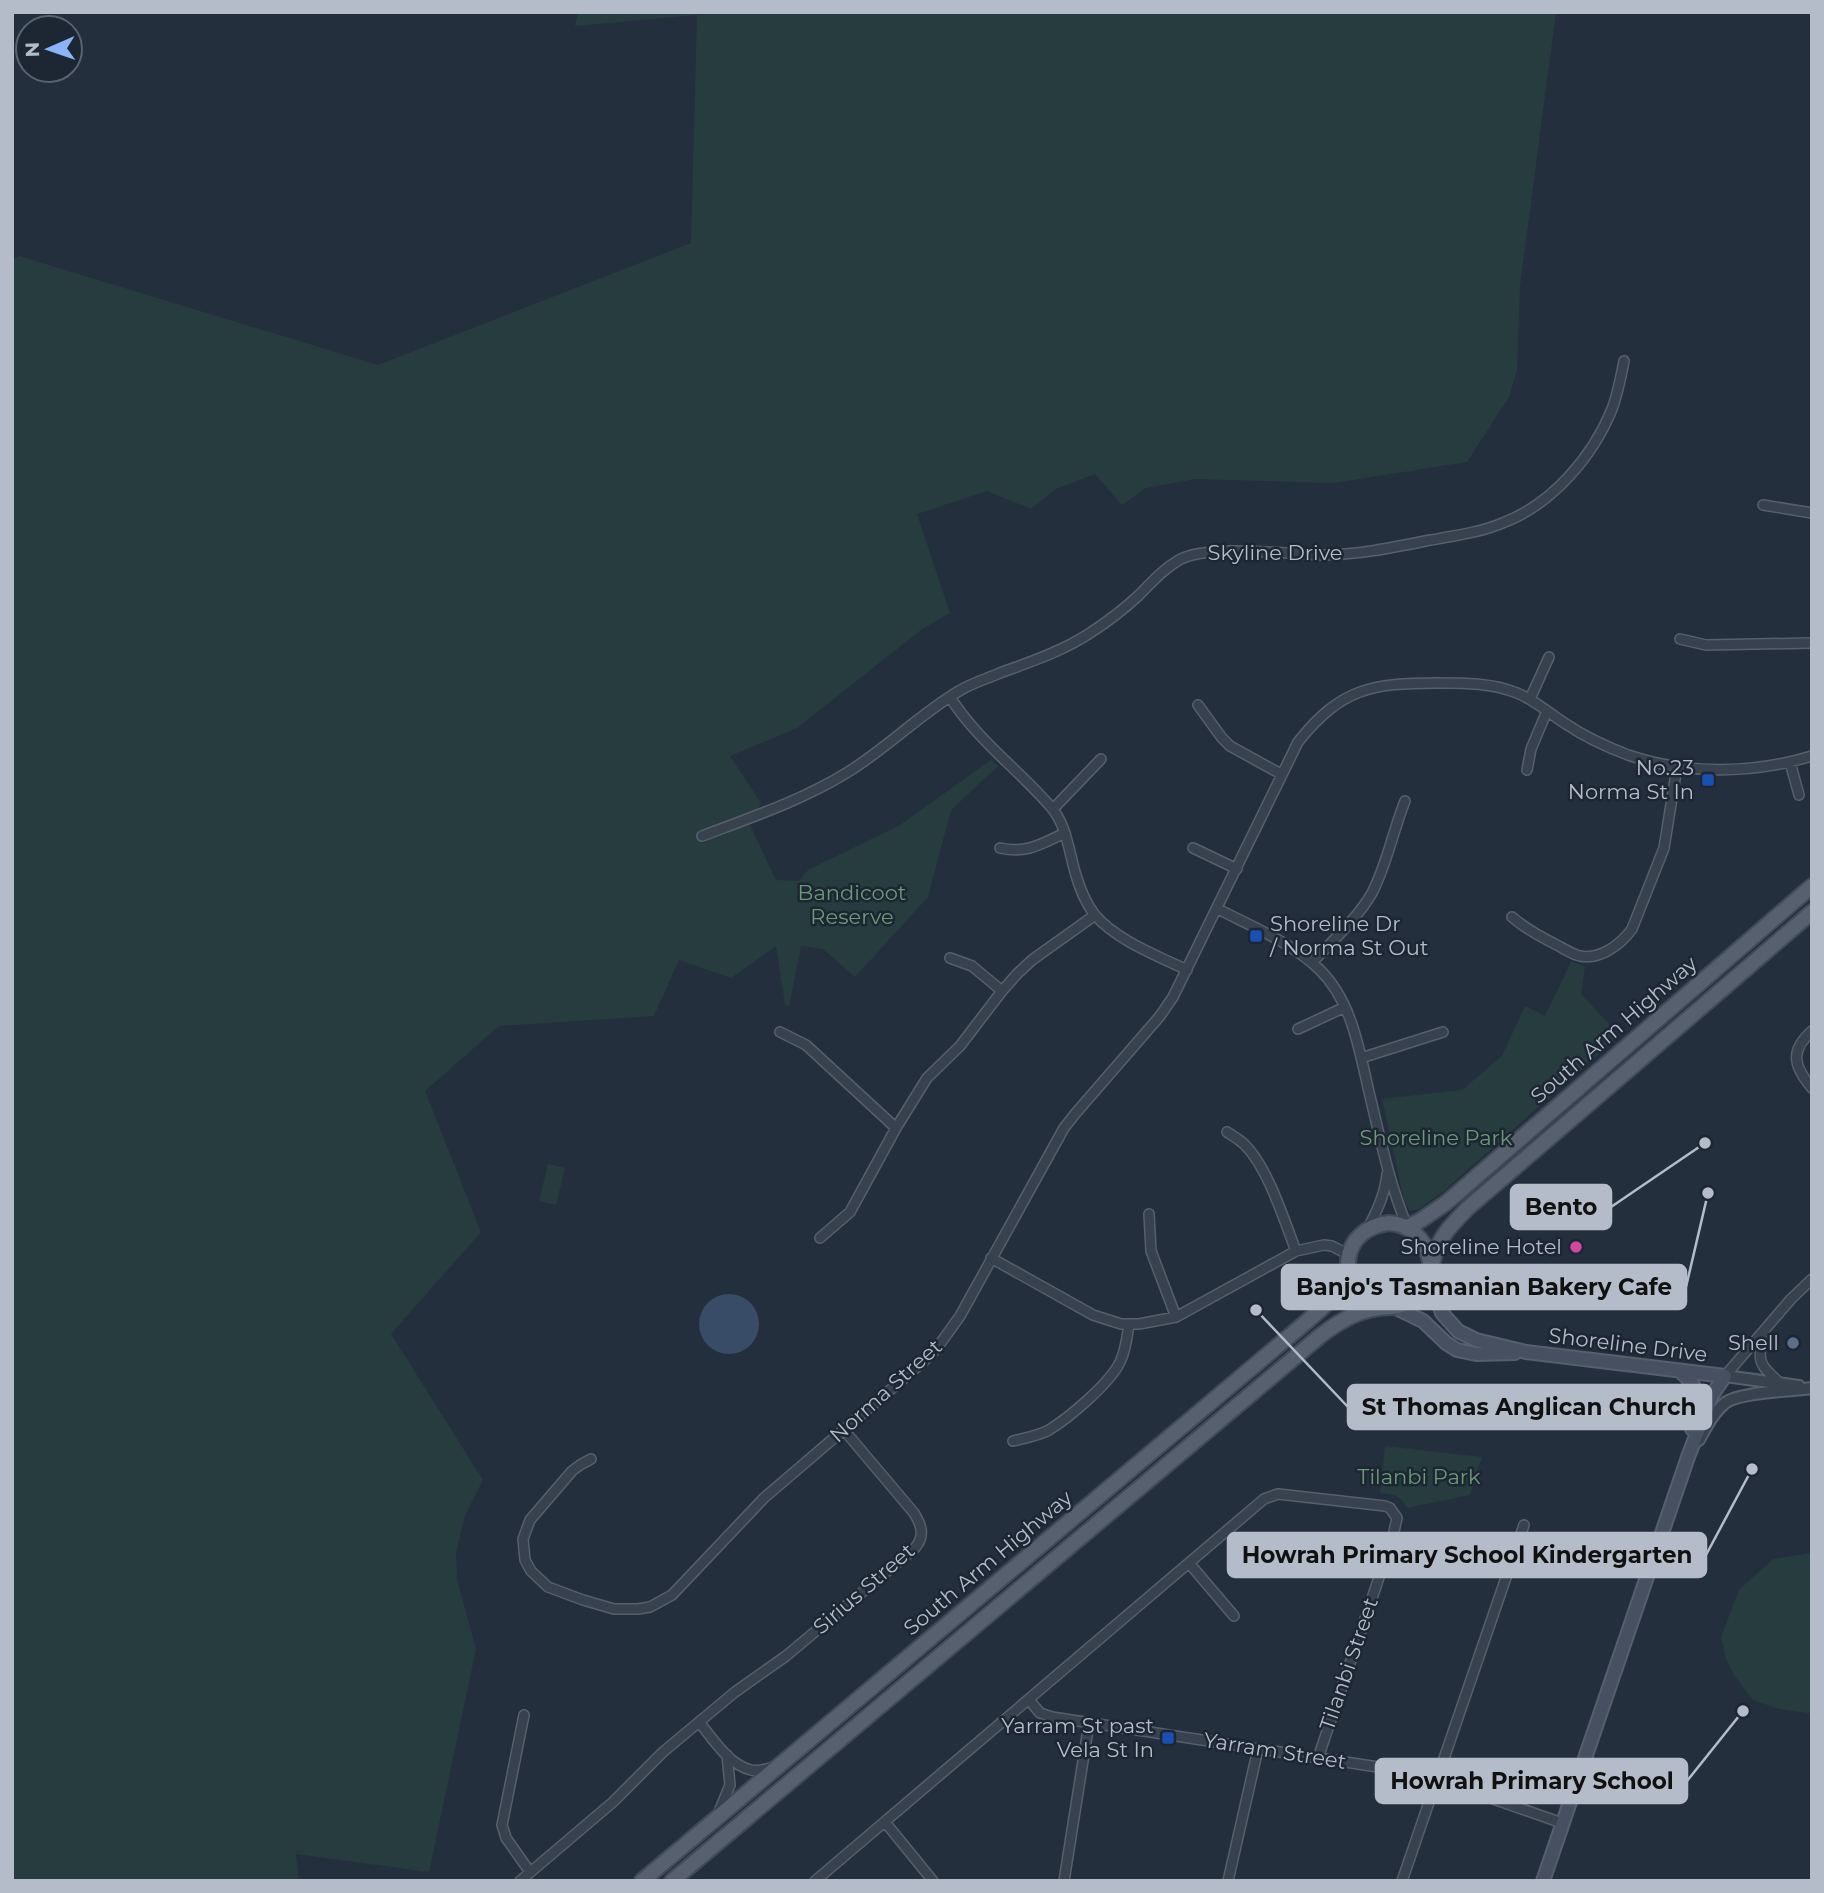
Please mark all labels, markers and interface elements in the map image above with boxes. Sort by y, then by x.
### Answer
north arrow [14,14,84,84]
text: N [21,41,44,58]
street label: Skyline Drive [1207,540,1343,565]
place label: No.23 Norma St In [1568,755,1694,804]
marker: No.23 Norma St In [1700,772,1716,788]
park label: Bandicoot Reserve [798,880,906,929]
place label: Shoreline Dr / Norma St Out [1269,911,1428,960]
marker: Shoreline Dr / Norma St Out [1248,928,1264,944]
street label: South Arm Highway [1525,950,1702,1109]
park label: Shoreline Park [1360,1125,1513,1150]
callout: Bento [1511,1185,1611,1229]
text: Bento [1525,1193,1597,1221]
place label: Shoreline Hotel [1401,1234,1562,1259]
marker: Shoreline Hotel [1568,1239,1584,1255]
callout: Banjo's Tasmanian Bakery Cafe [1282,1265,1686,1309]
text: Banjo's Tasmanian Bakery Cafe [1296,1273,1672,1301]
street label: Shoreline Drive [1547,1322,1709,1367]
place label: Shell [1728,1330,1779,1355]
street label: Norma Street [824,1334,947,1447]
marker: Shell [1785,1335,1801,1351]
callout: St Thomas Anglican Church [1348,1385,1711,1429]
text: St Thomas Anglican Church [1362,1393,1696,1421]
park label: Tilanbi Park [1357,1464,1481,1489]
street label: South Arm Highway [898,1485,1077,1640]
callout: Howrah Primary School Kindergarten [1228,1533,1706,1577]
street label: Sirius Street [808,1538,919,1639]
text: Howrah Primary School Kindergarten [1242,1541,1692,1569]
street label: Tilanbi Street [1314,1594,1383,1734]
place label: Yarram St past Vela St In [1001,1713,1154,1762]
street label: Yarram Street [1202,1727,1348,1774]
marker: Yarram St past Vela St In [1160,1730,1176,1746]
callout: Howrah Primary School [1376,1759,1687,1803]
text: Howrah Primary School [1390,1767,1674,1795]

